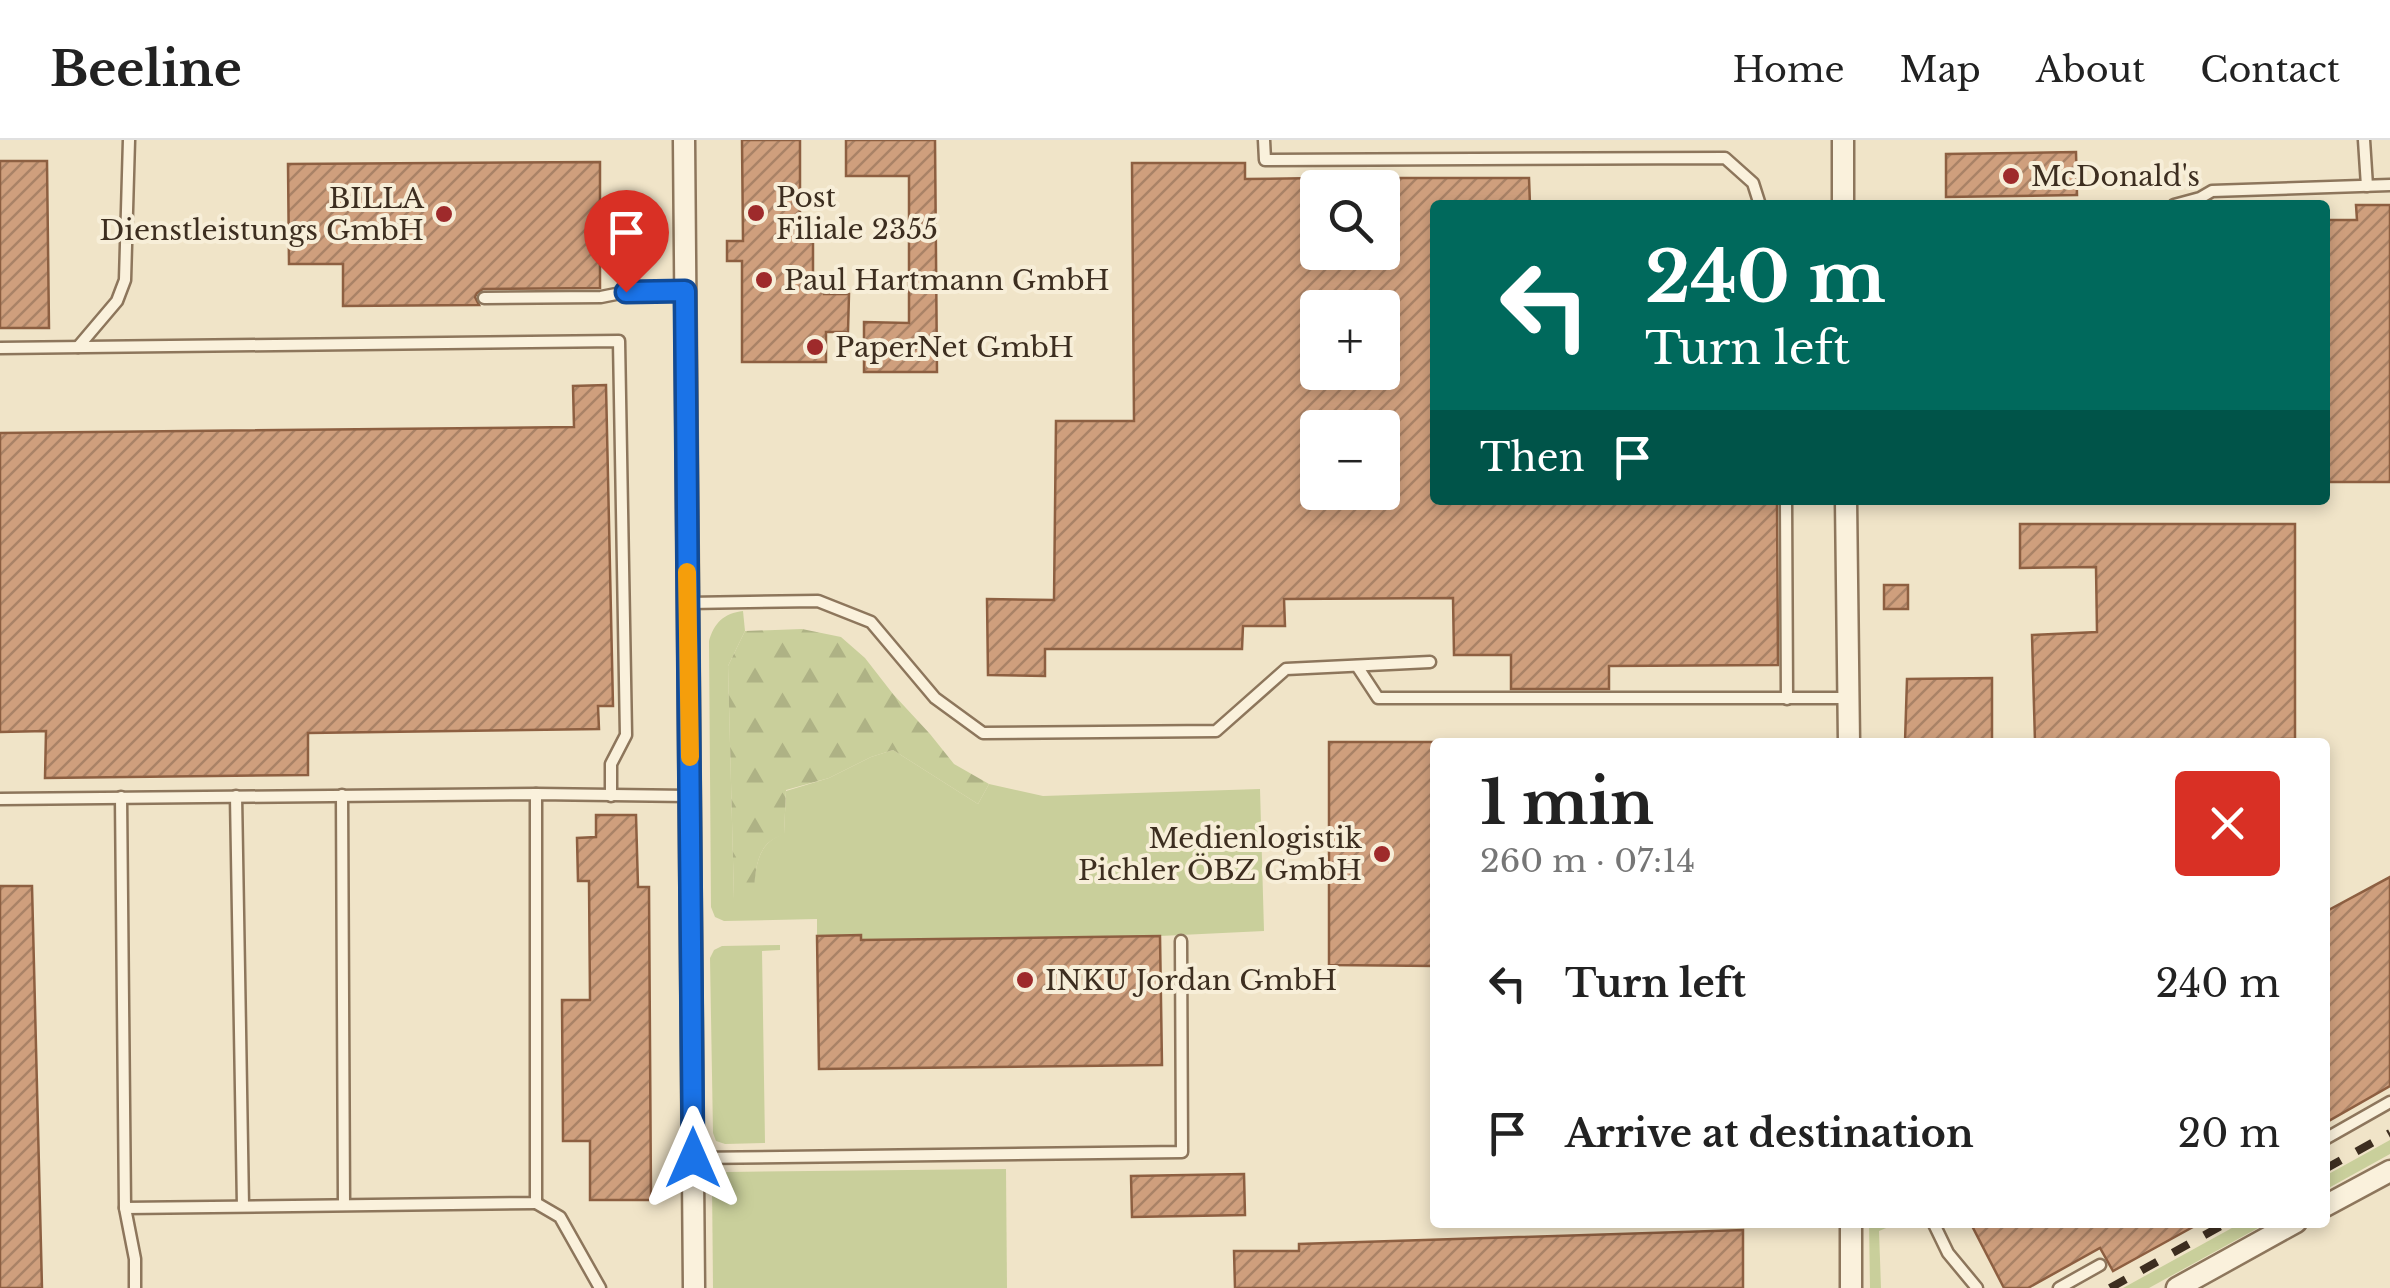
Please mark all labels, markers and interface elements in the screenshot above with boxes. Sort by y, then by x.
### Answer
text: Beeline [50,39,242,99]
text: Home [1733,48,1845,91]
text: Map [1900,48,1981,91]
text: About [2036,48,2145,91]
text: Contact [2200,48,2340,91]
place label: McDonald's [2031,159,2200,194]
marker: McDonald's [2000,165,2022,187]
map controls [1300,170,1400,510]
button: search [1300,170,1400,270]
place label: Post Filiale 2355 [776,180,938,247]
place label: BILLA Dienstleistungs GmbH [100,181,424,248]
pin [584,190,669,293]
marker: Post Filiale 2355 [745,202,767,224]
marker: BILLA Dienstleistungs GmbH [433,203,455,225]
icon: arrive [599,205,654,260]
text: 240 m [1645,234,1886,321]
icon: left [1480,240,1610,370]
place label: Paul Hartmann GmbH [784,263,1110,298]
marker: Paul Hartmann GmbH [753,269,775,291]
button: + [1300,290,1400,390]
text: Turn left [1645,320,1850,376]
place label: PaperNet GmbH [835,330,1074,365]
marker: PaperNet GmbH [804,336,826,358]
button: − [1300,410,1400,510]
icon: arrive [1605,430,1660,485]
text: Then [1480,434,1585,481]
text: 1 min [1480,766,1654,840]
button: close [2175,771,2280,876]
place label: Medienlogistik Pichler ÖBZ GmbH [1078,821,1363,888]
text: 260 m · 07:14 [1480,841,1695,881]
marker: Medienlogistik Pichler ÖBZ GmbH [1371,843,1393,865]
icon: left [1480,956,1535,1011]
text: Turn left [1565,960,1746,1007]
text: 240 m [2156,960,2280,1007]
place label: INKU Jordan GmbH [1045,963,1337,998]
marker: INKU Jordan GmbH [1014,969,1036,991]
position arrow [641,1106,745,1210]
icon: arrive [1480,1106,1535,1161]
text: Arrive at destination [1565,1110,1974,1157]
text: 20 m [2178,1110,2280,1157]

